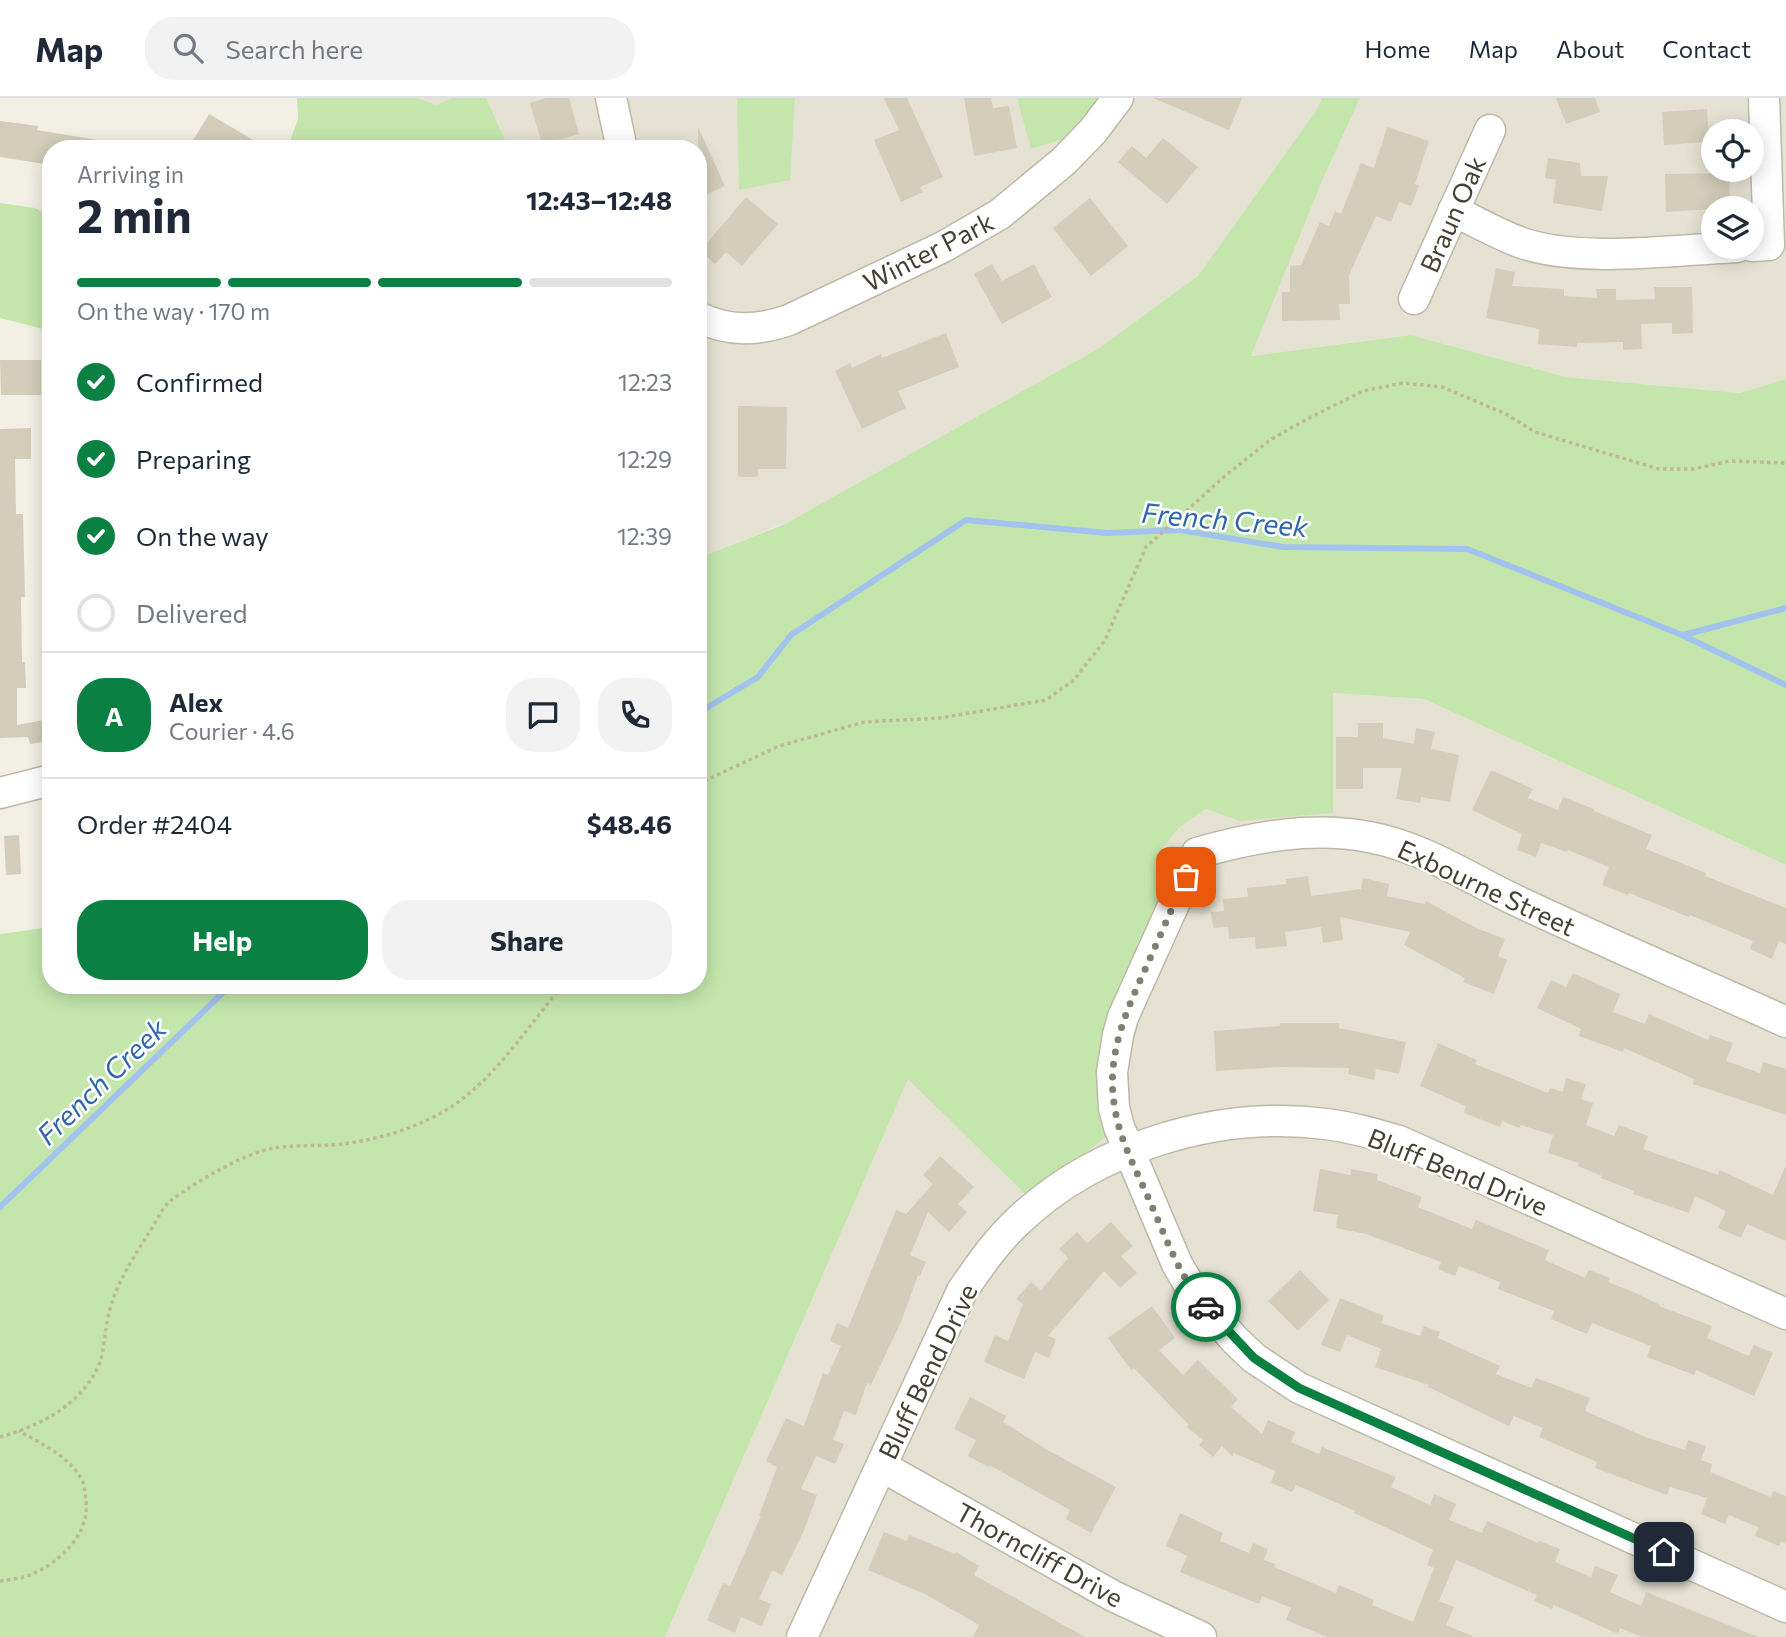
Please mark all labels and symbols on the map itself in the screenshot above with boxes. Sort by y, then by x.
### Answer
street label: Braun Oak [1413,151,1491,277]
street label: Winter Park [858,205,998,297]
water label: French Creek [1140,495,1310,543]
street label: Exbourne Street [1393,832,1581,942]
pin [1156,847,1216,907]
water label: French Creek [29,1010,173,1151]
street label: Bluff Bend Drive [1364,1121,1552,1221]
courier [1171,1272,1241,1342]
street label: Bluff Bend Drive [871,1278,983,1464]
street label: Thorncliff Drive [951,1495,1129,1613]
pin [1634,1522,1694,1582]

